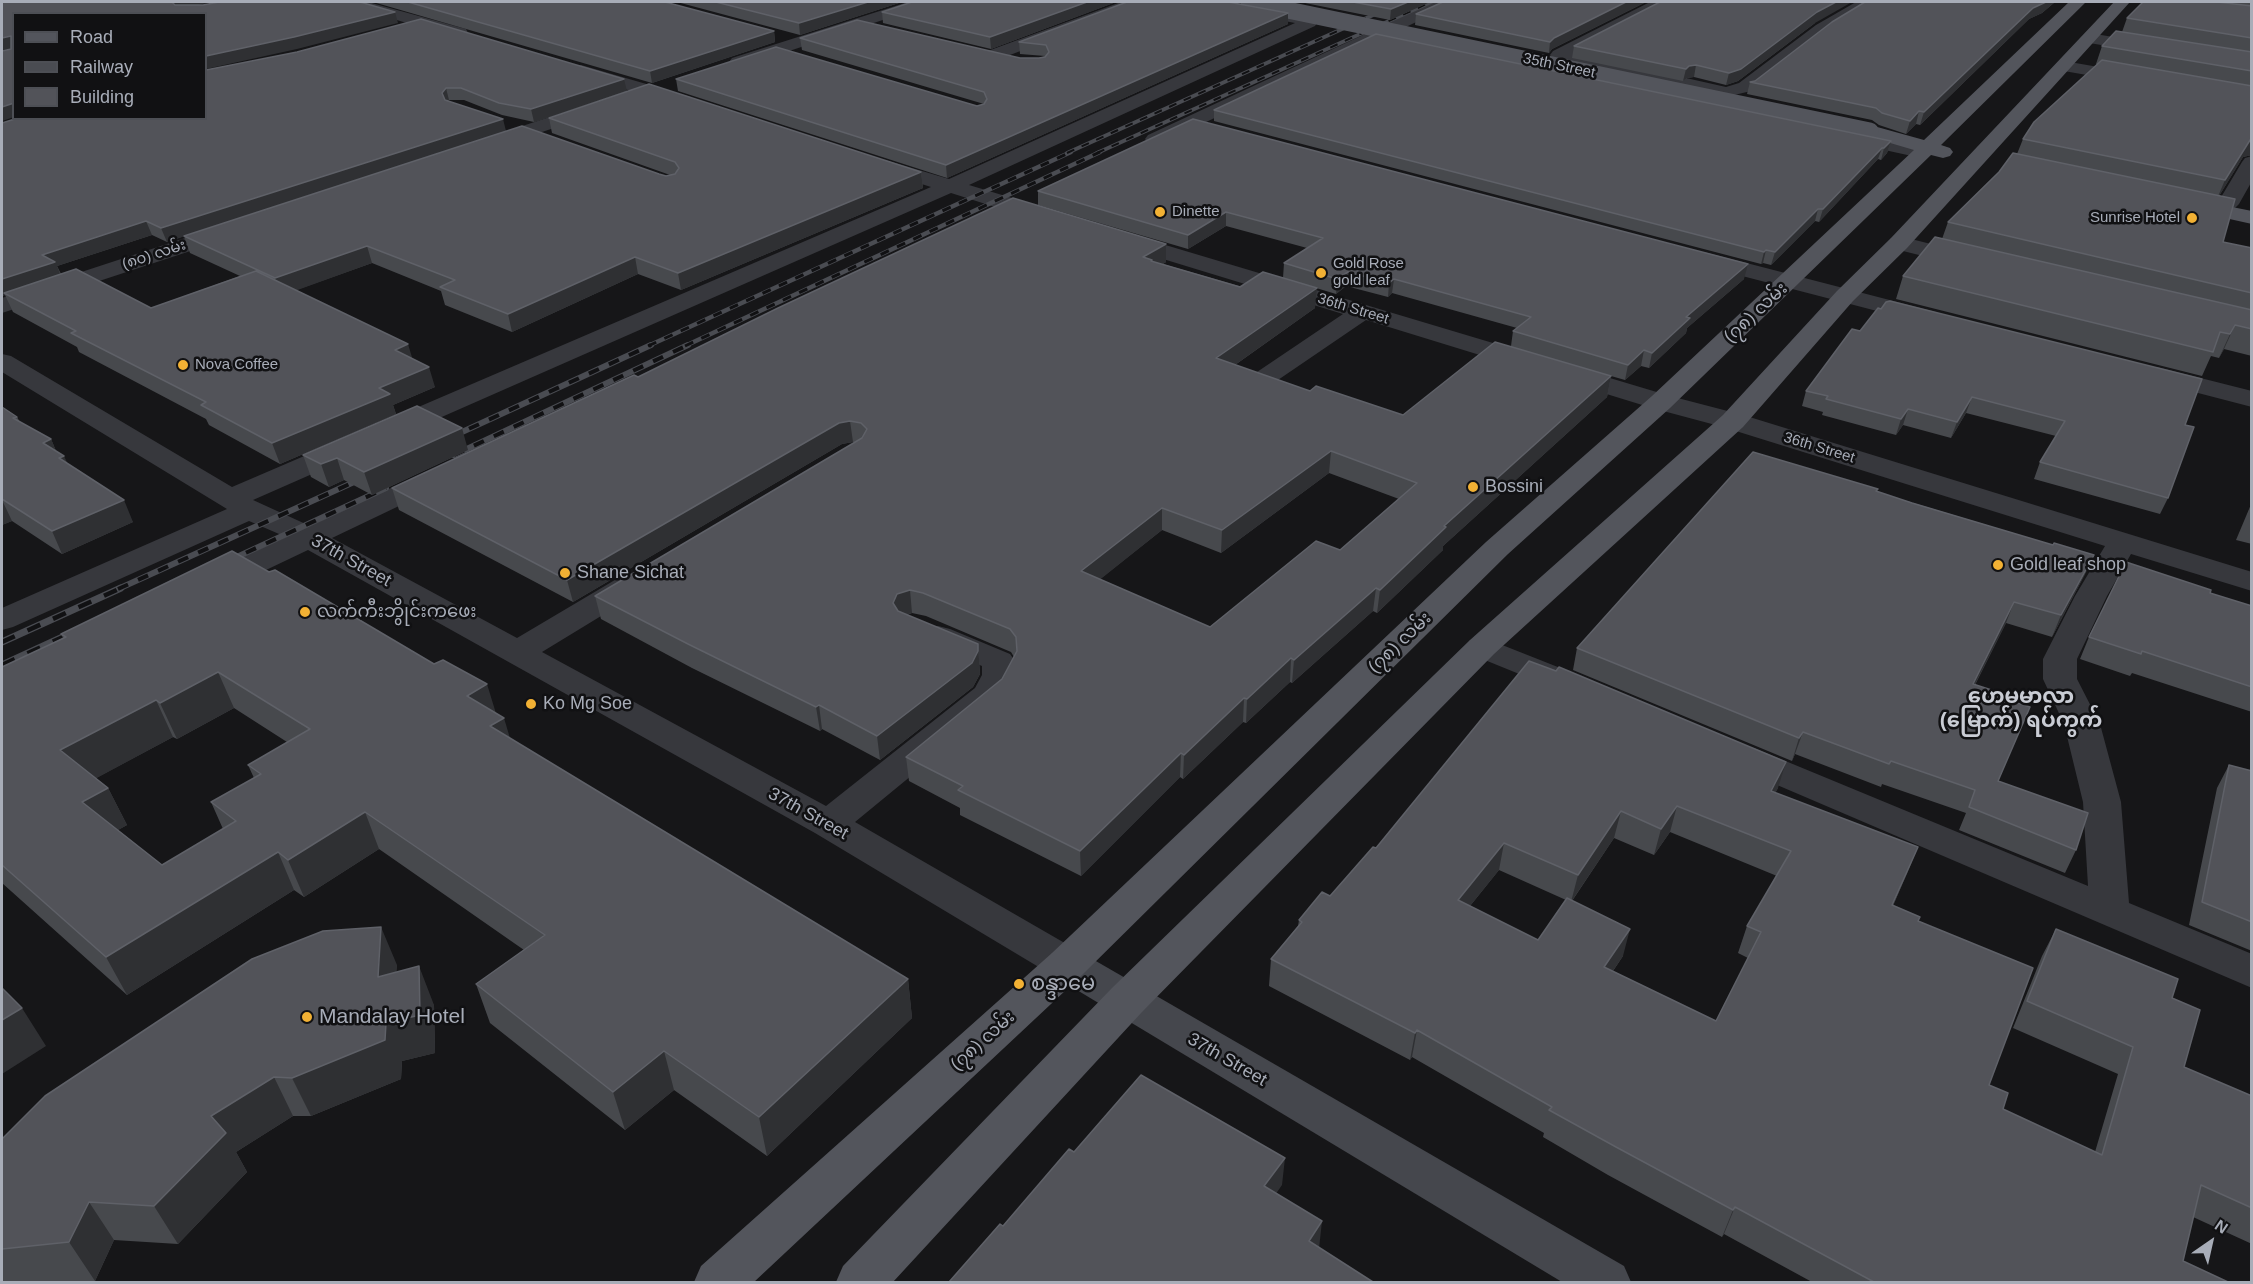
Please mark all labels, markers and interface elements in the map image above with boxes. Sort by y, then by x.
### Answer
legend [12,12,207,120]
text: Road [70,27,113,47]
street label: 35th Street [1521,50,1597,82]
text: Railway [70,57,133,77]
text: Building [70,87,134,107]
place label: Dinette [1172,203,1220,221]
marker: Dinette [1153,205,1167,219]
place label: Sunrise Hotel [2090,209,2180,227]
marker: Sunrise Hotel [2185,211,2199,225]
street label: (၈၀) လမ်း [120,236,188,274]
place label: Gold Rose gold leaf [1333,255,1404,290]
marker: Gold Rose gold leaf [1314,266,1328,280]
street label: (၇၈) လမ်း [1720,278,1792,348]
street label: 36th Street [1315,290,1391,328]
place label: Nova Coffee [195,356,278,374]
marker: Nova Coffee [176,358,190,372]
street label: 36th Street [1781,429,1857,467]
place label: Bossini [1485,476,1543,498]
marker: Bossini [1466,480,1480,494]
street label: 37th Street [307,530,395,592]
place label: Gold leaf shop [2010,554,2126,576]
marker: Gold leaf shop [1991,558,2005,572]
place label: Shane Sichat [577,562,684,584]
marker: Shane Sichat [558,566,572,580]
place label: လက်ကီးဘွိုင်းကဖေး [317,601,477,623]
marker: လက်ကီးဘွိုင်းကဖေး [298,605,312,619]
street label: (၇၈) လမ်း [1364,608,1436,678]
district label: ဟေမမာလာ (မြောက်) ရပ်ကွက် [1940,684,2102,734]
place label: Ko Mg Soe [543,693,632,715]
marker: Ko Mg Soe [524,697,538,711]
street label: 37th Street [764,783,852,845]
place label: စန္ဒာမေ [1031,971,1095,997]
marker: စန္ဒာမေ [1012,977,1026,991]
place label: Mandalay Hotel [319,1004,465,1030]
street label: (၇၈) လမ်း [946,1007,1020,1075]
marker: Mandalay Hotel [300,1010,314,1024]
street label: 37th Street [1183,1029,1271,1091]
north arrow [2181,1212,2241,1272]
text: N [2212,1216,2231,1237]

